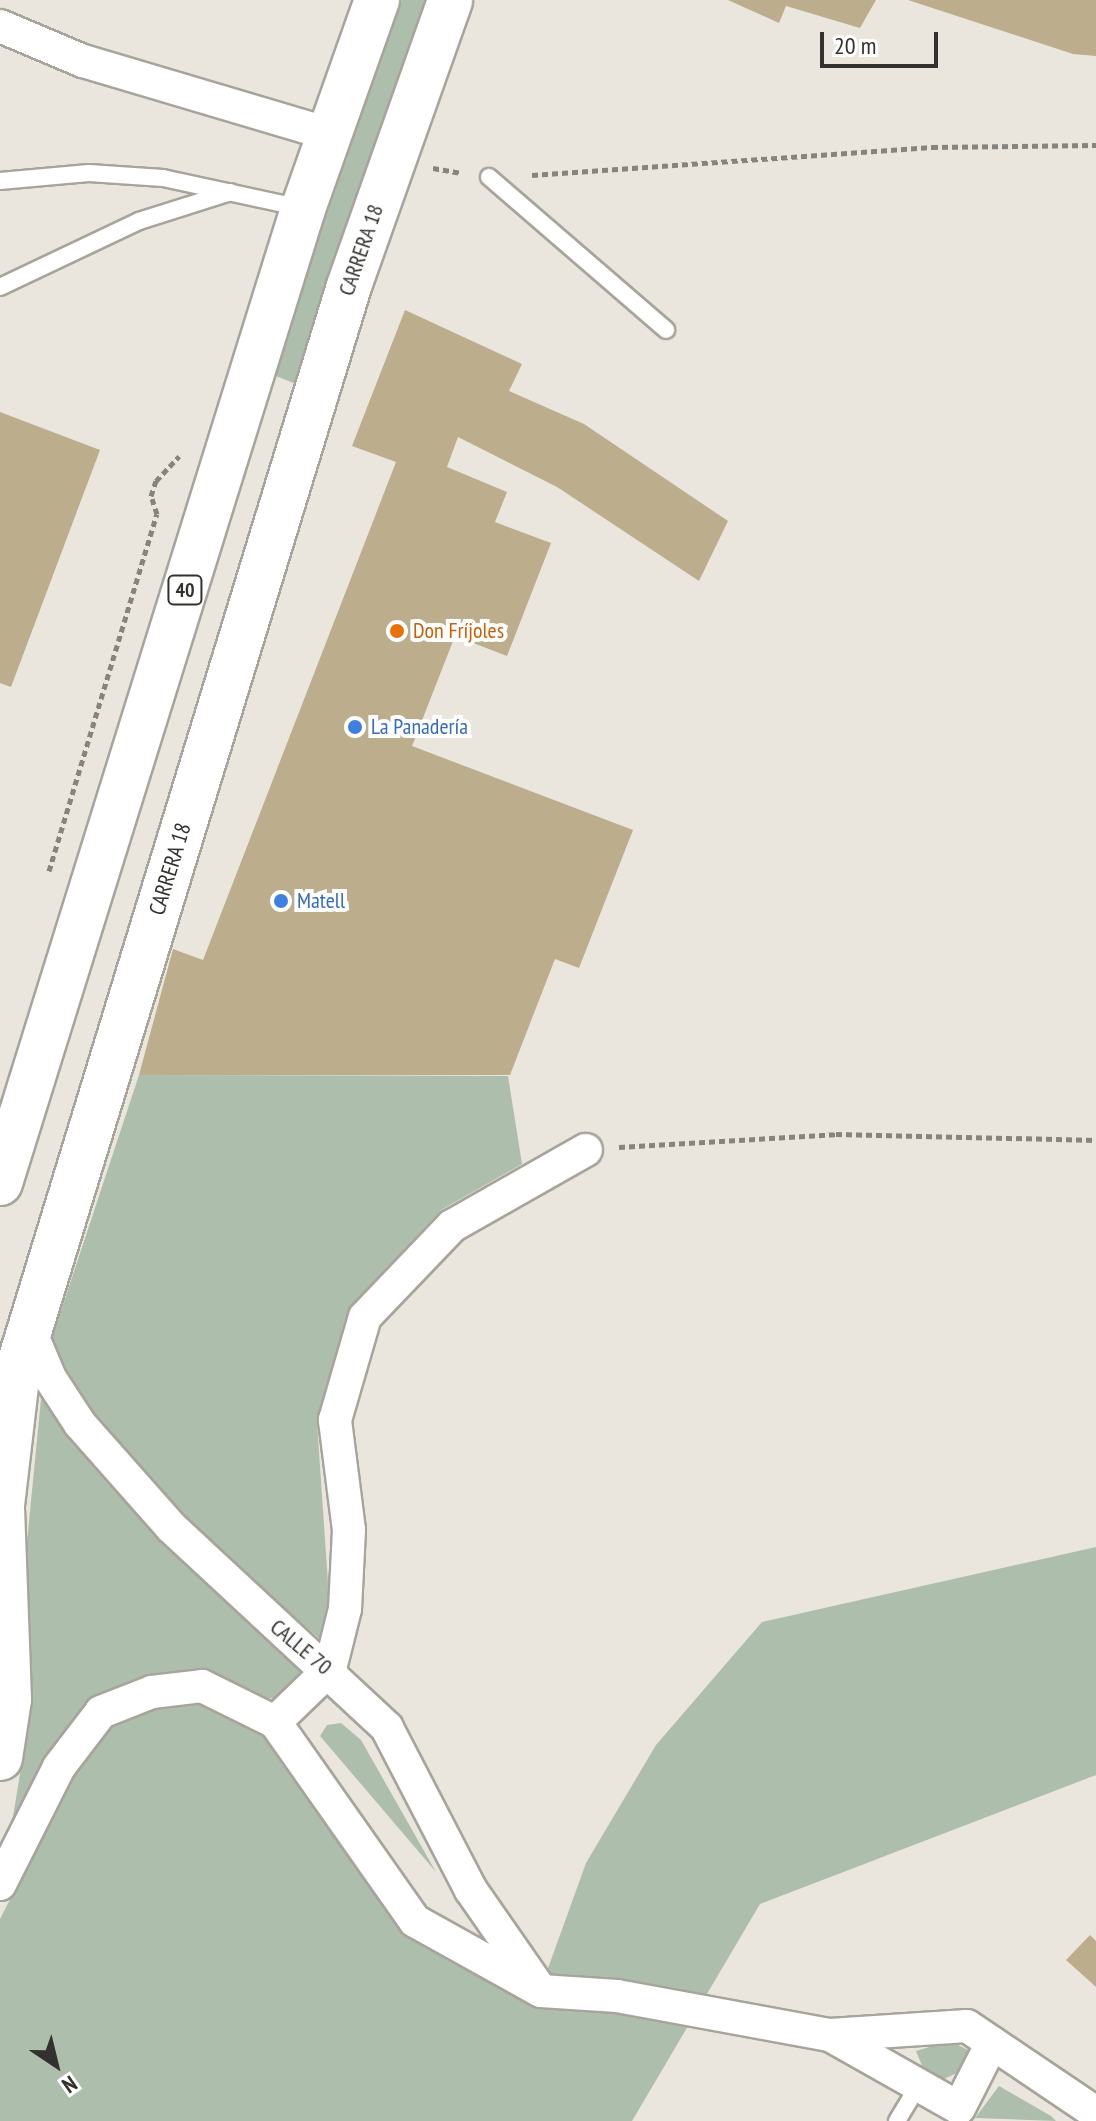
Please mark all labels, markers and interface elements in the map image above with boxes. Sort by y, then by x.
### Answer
scale bar [824,16,942,66]
text: 20 m [834,30,876,61]
street label: CARRERA 18 [333,201,389,299]
road number: 40 [167,574,203,606]
place label: Don Fríjoles [413,618,504,644]
marker: Don Fríjoles [388,622,406,640]
place label: La Panadería [371,714,468,740]
marker: La Panadería [346,718,364,736]
street label: CARRERA 18 [143,820,197,918]
place label: Matell [297,888,345,914]
marker: Matell [272,892,290,910]
street label: CALLE 70 [265,1614,337,1680]
north arrow [16,2025,96,2105]
text: N [57,2070,83,2100]

